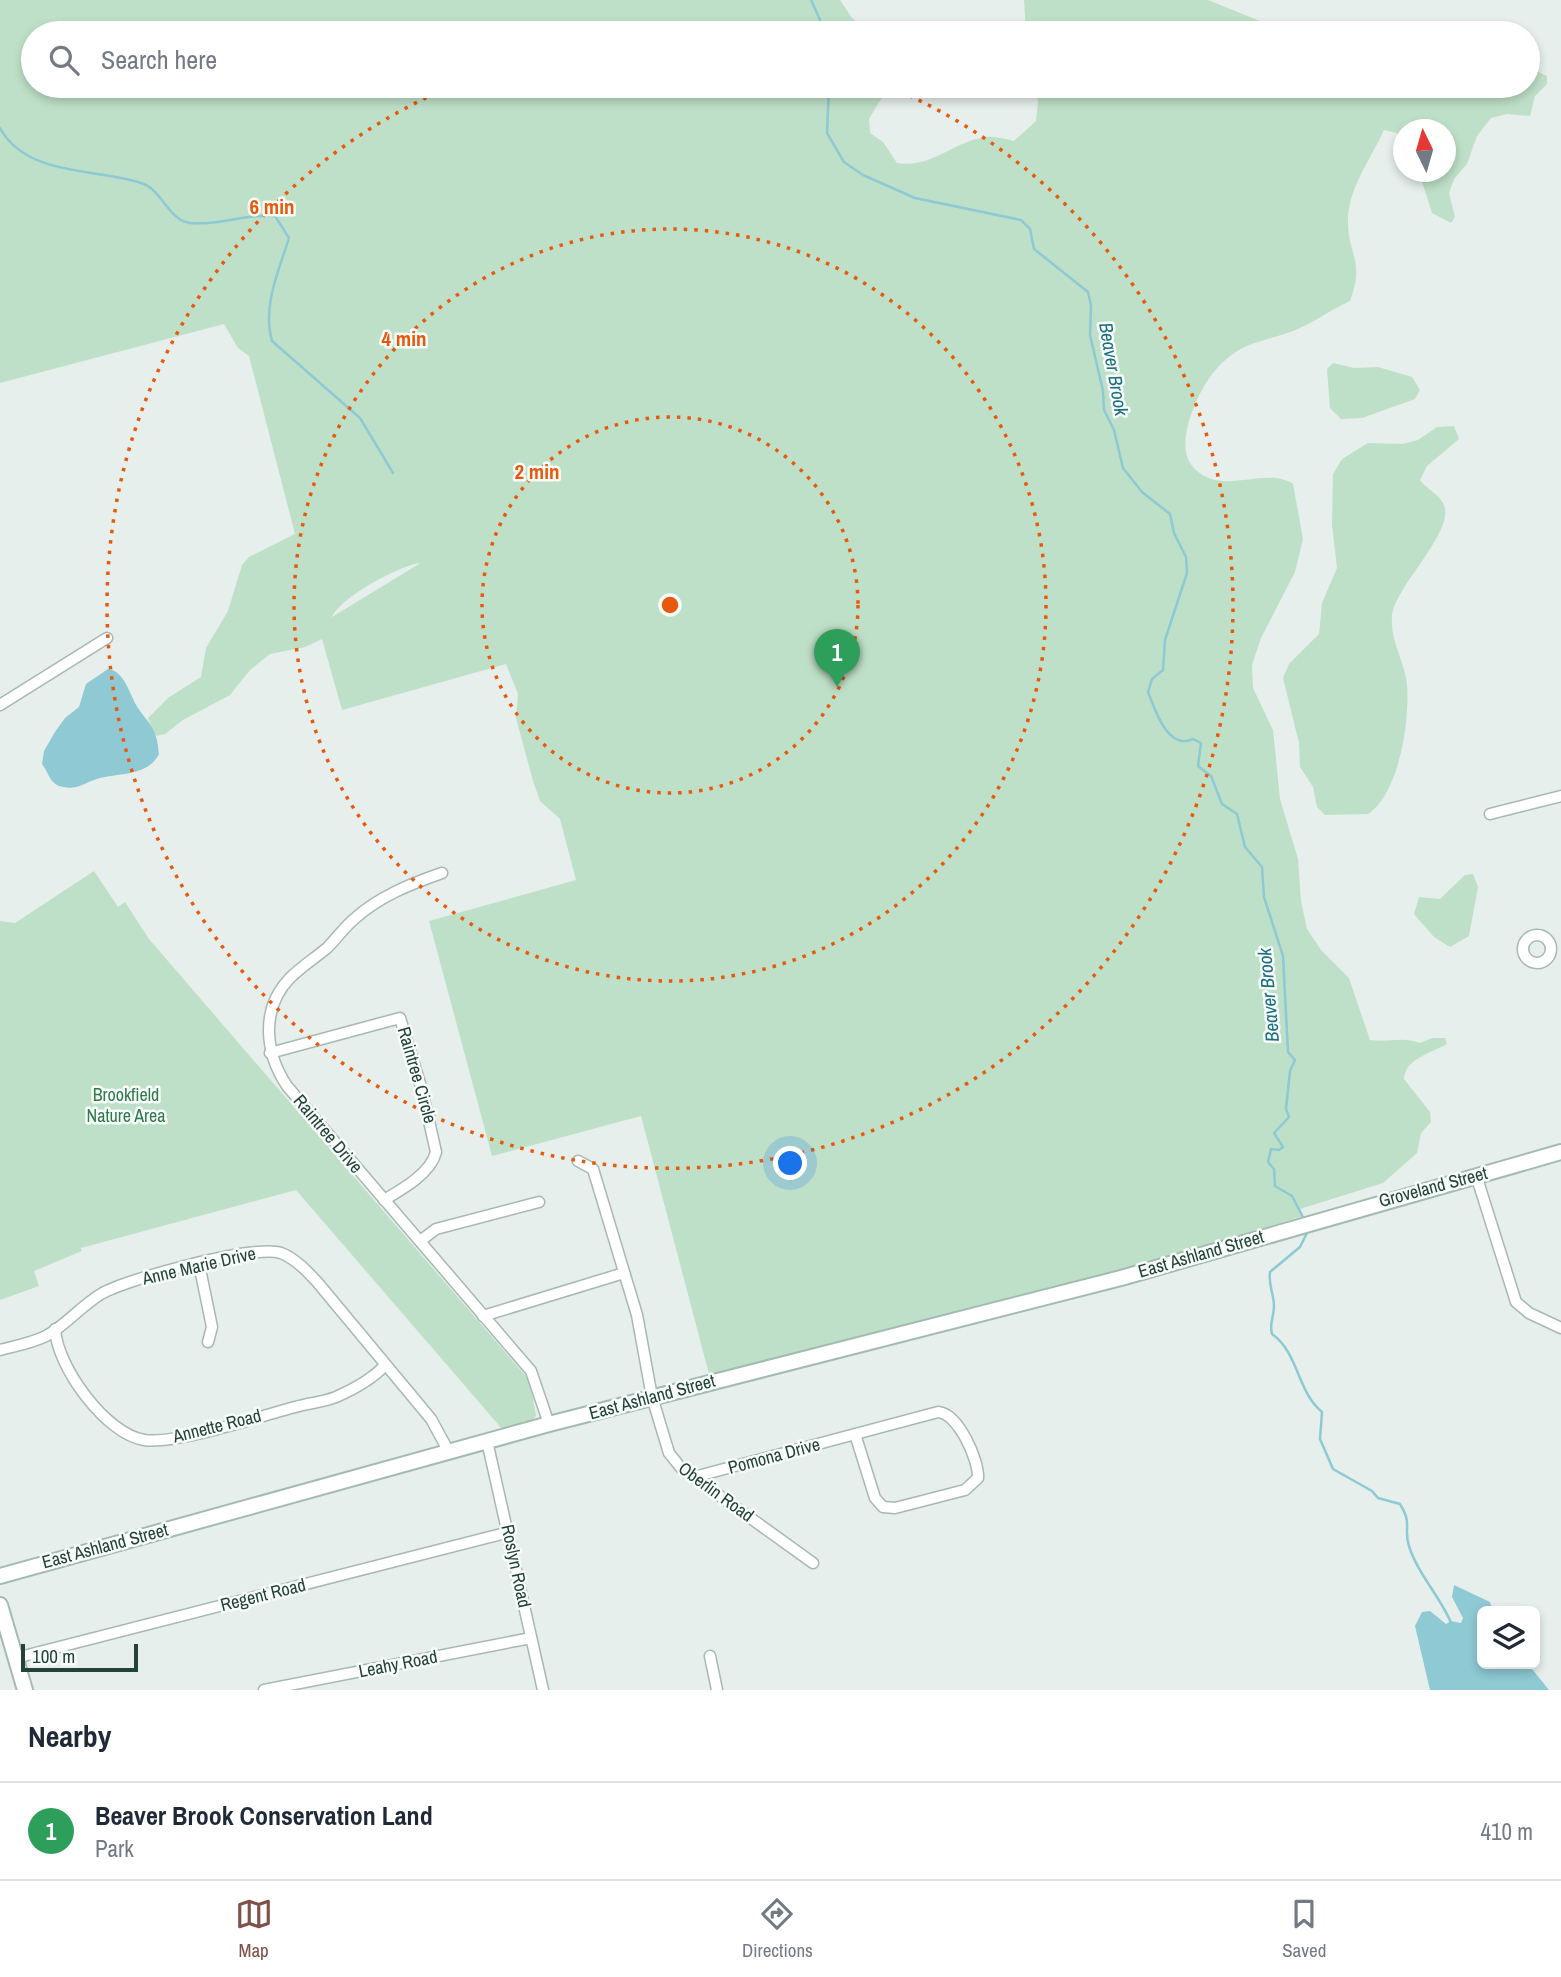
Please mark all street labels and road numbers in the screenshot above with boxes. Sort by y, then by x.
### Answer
street label: Raintree Circle [392,1024,443,1126]
street label: Raintree Drive [288,1089,369,1178]
street label: Groveland Street [1376,1160,1490,1213]
street label: East Ashland Street [1135,1224,1267,1283]
street label: Anne Marie Drive [139,1240,258,1291]
street label: East Ashland Street [586,1368,718,1425]
street label: Annette Road [169,1402,264,1449]
street label: Pomona Drive [725,1431,823,1480]
street label: Oberlin Road [673,1456,759,1528]
street label: East Ashland Street [39,1517,171,1574]
street label: Roslyn Road [495,1522,538,1610]
street label: Regent Road [218,1572,308,1617]
street label: Leahy Road [356,1644,439,1683]

